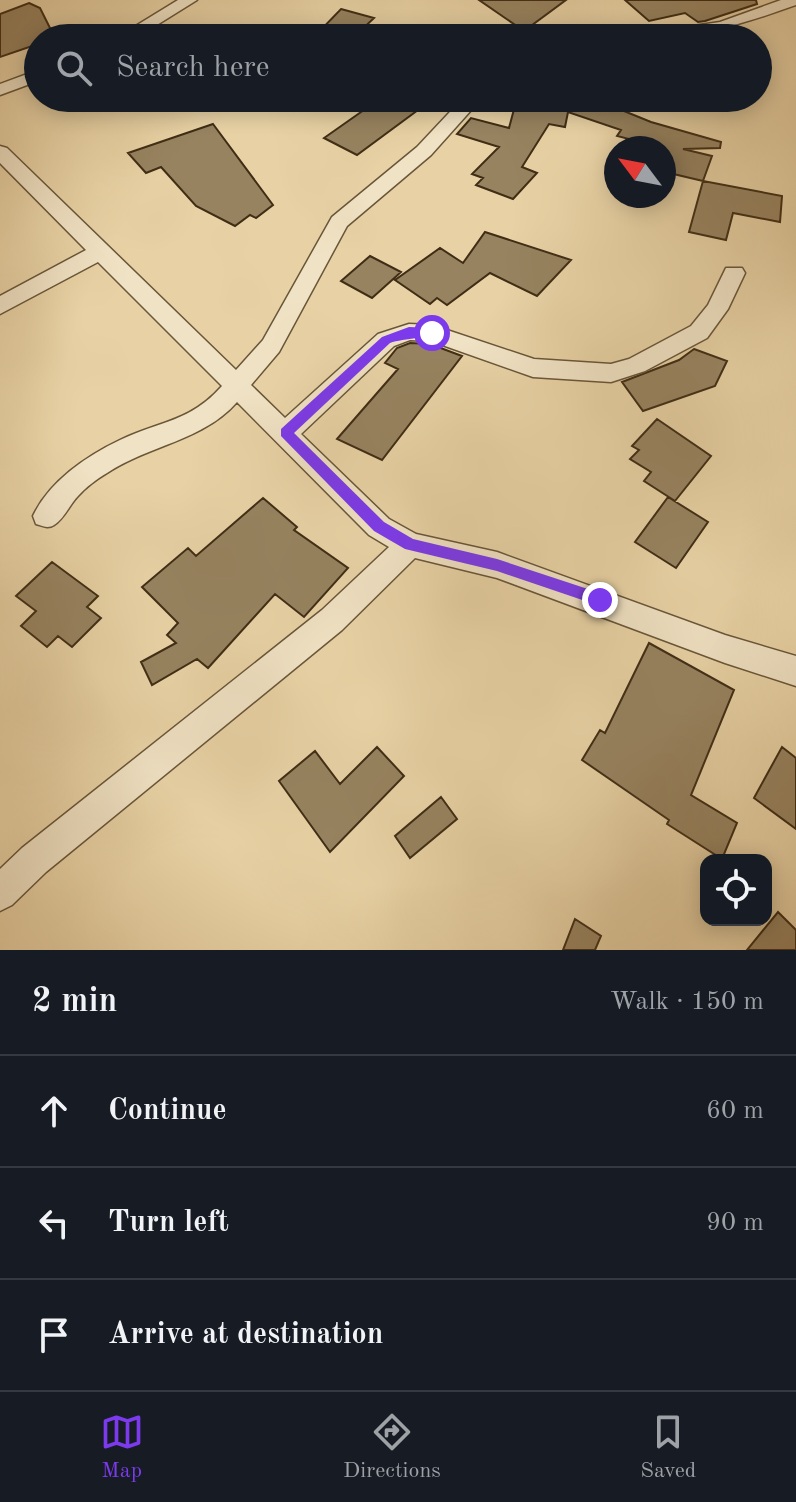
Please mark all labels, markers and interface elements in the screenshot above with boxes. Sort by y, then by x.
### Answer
search box [24,24,772,112]
icon: search [52,46,96,90]
text: Search here [116,53,270,83]
north arrow [604,136,676,208]
route start [414,315,450,351]
route end [582,582,618,618]
map controls [700,854,772,926]
button: locate [700,854,772,926]
text: 2 min [32,985,117,1019]
text: Walk · 150 m [610,989,764,1015]
icon: ahead [32,1089,76,1133]
text: Continue [108,1096,227,1126]
text: 60 m [706,1098,764,1124]
icon: left [32,1201,76,1245]
text: Turn left [108,1208,229,1238]
text: 90 m [706,1210,764,1236]
icon: arrive [32,1313,76,1357]
text: Arrive at destination [108,1320,383,1350]
tab: Map [100,1410,144,1485]
tab: Directions [343,1410,441,1485]
tab: Saved [640,1410,696,1485]

